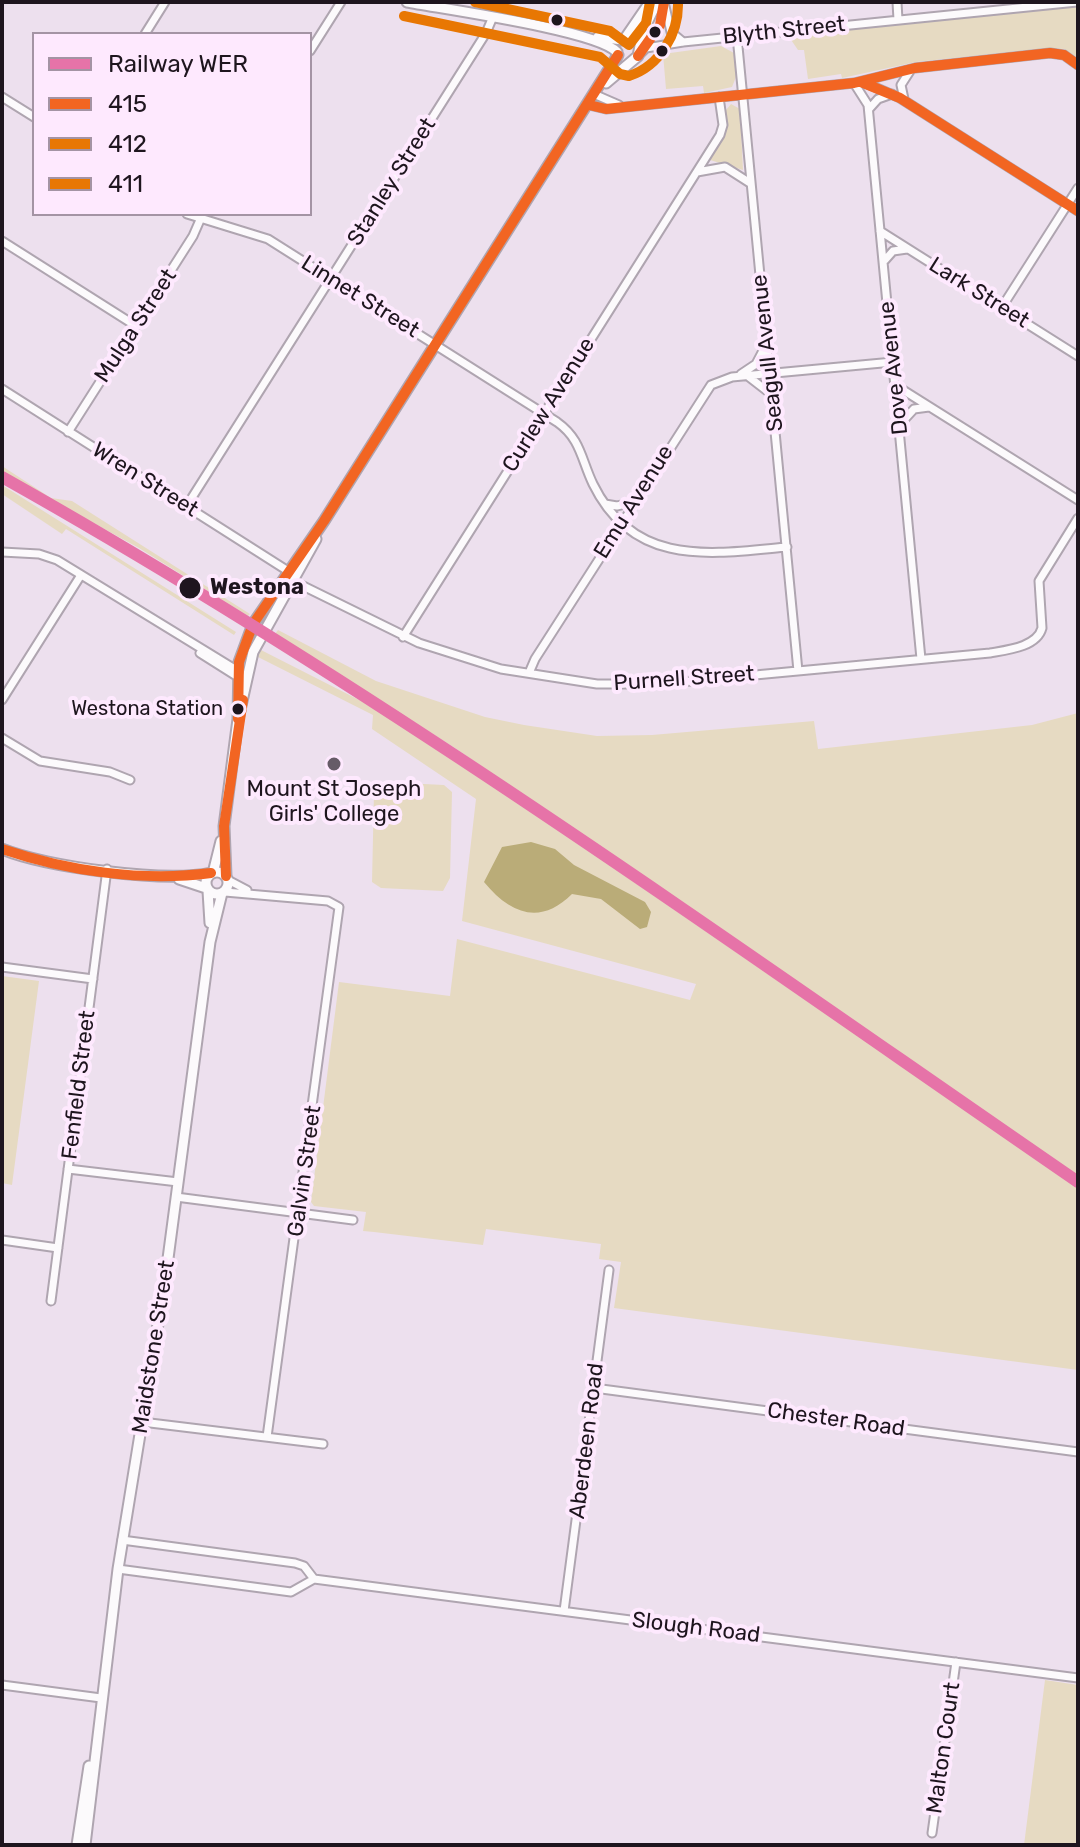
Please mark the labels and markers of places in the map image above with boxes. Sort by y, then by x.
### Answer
unlabelled marker [549,12,565,28]
unlabelled marker [647,24,663,40]
unlabelled marker [654,43,670,59]
marker: Westona [177,575,203,601]
place label: Westona [210,575,304,601]
place label: Westona Station [71,697,223,721]
marker: Westona Station [230,701,246,717]
marker: Mount St Joseph Girls' College [325,755,343,773]
place label: Mount St Joseph Girls' College [247,777,421,828]

